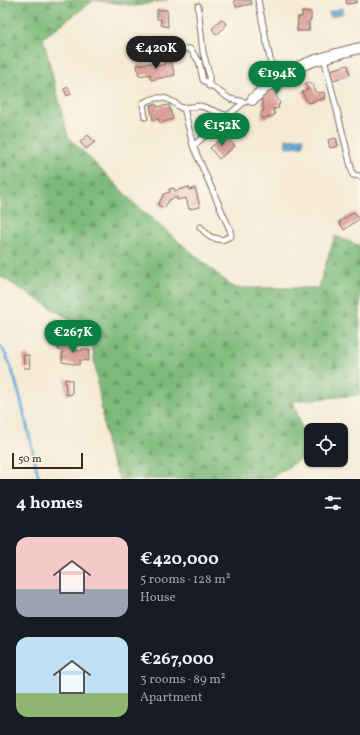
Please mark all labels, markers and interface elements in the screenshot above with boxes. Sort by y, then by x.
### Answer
pin: €420K [128,36,184,70]
text: €420K [135,40,177,58]
pin: €194K [249,61,305,95]
text: €194K [257,65,297,83]
pin: €152K [194,113,250,147]
text: €152K [203,117,241,135]
pin: €267K [45,320,101,354]
text: €267K [53,324,93,342]
map controls [304,423,348,467]
button: locate [304,423,348,467]
scale bar [12,451,83,470]
text: 50 m [18,452,42,467]
text: 4 homes [16,492,83,515]
icon: filters [322,492,344,514]
text: €420,000 [140,548,219,571]
icon: home [48,553,96,601]
text: 5 rooms · 128 m² [140,571,231,589]
text: House [140,589,176,607]
text: €267,000 [140,648,214,671]
icon: home [48,653,96,701]
text: 3 rooms · 89 m² [140,671,226,689]
text: Apartment [140,689,203,707]

